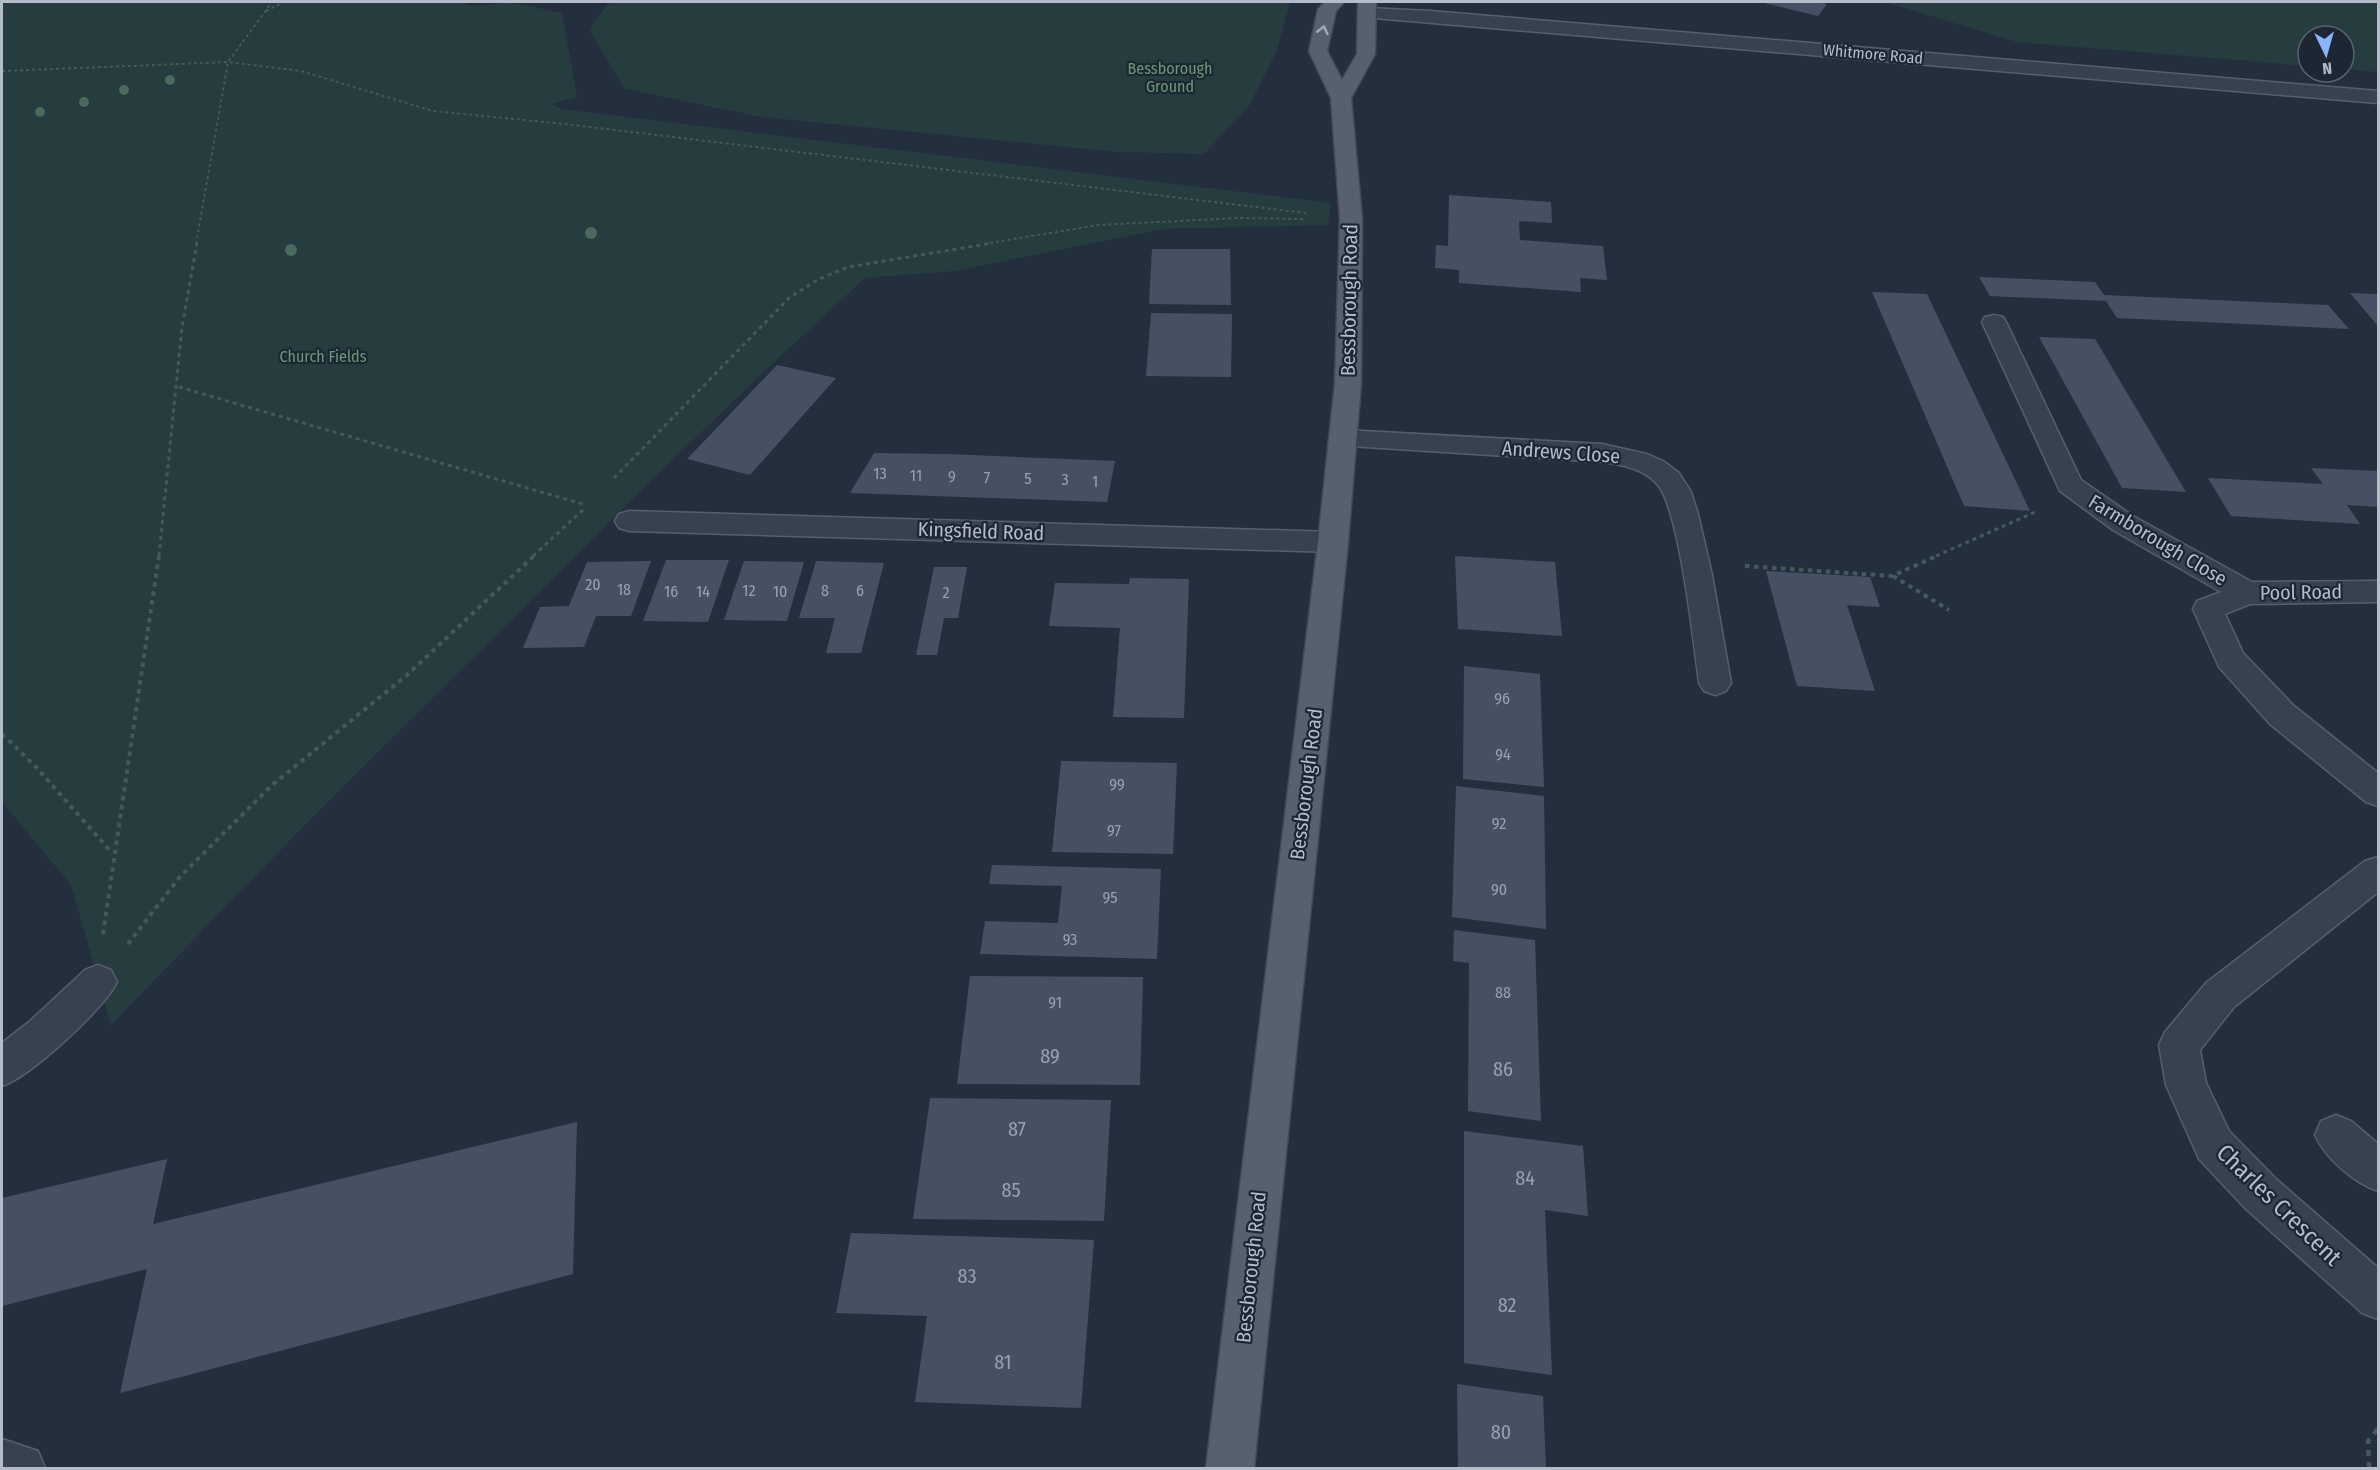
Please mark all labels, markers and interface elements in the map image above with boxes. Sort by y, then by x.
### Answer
north arrow [2296,24,2356,84]
one-way arrow [1315,25,1328,35]
street label: Whitmore Road [1822,40,1924,68]
park label: Bessborough Ground [1128,59,1212,96]
text: N [2322,59,2333,78]
street label: Bessborough Road [1336,224,1362,376]
park label: Church Fields [280,347,367,366]
street label: Andrews Close [1501,436,1621,468]
house number: 13 [873,464,887,483]
house number: 11 [910,466,922,485]
house number: 9 [948,467,956,486]
house number: 7 [984,468,991,487]
house number: 5 [1024,469,1032,488]
house number: 3 [1061,470,1069,489]
house number: 1 [1092,472,1098,491]
street label: Farmborough Close [2085,489,2231,591]
street label: Kingsfield Road [917,517,1045,545]
house number: 20 [585,575,601,594]
street label: Pool Road [2260,579,2342,605]
house number: 18 [617,580,631,599]
house number: 12 [742,581,756,600]
house number: 8 [821,581,829,600]
house number: 6 [856,581,864,600]
house number: 16 [664,582,678,601]
house number: 14 [696,582,710,601]
house number: 10 [773,582,787,601]
house number: 2 [942,583,950,602]
house number: 96 [1494,689,1510,708]
street label: Bessborough Road [1285,707,1327,861]
house number: 94 [1495,745,1511,764]
house number: 99 [1109,775,1125,794]
house number: 92 [1492,814,1506,833]
house number: 97 [1107,821,1122,840]
house number: 90 [1491,880,1507,899]
house number: 95 [1102,888,1118,907]
house number: 93 [1063,930,1077,949]
house number: 88 [1495,983,1511,1002]
house number: 91 [1048,993,1062,1012]
house number: 89 [1040,1044,1060,1068]
house number: 86 [1493,1057,1513,1081]
house number: 87 [1008,1117,1026,1141]
street label: Charles Crescent [2211,1138,2347,1272]
house number: 84 [1515,1166,1535,1190]
house number: 85 [1001,1178,1021,1202]
street label: Bessborough Road [1231,1190,1271,1344]
house number: 83 [957,1264,977,1288]
house number: 82 [1498,1293,1517,1317]
house number: 81 [994,1350,1012,1374]
house number: 80 [1491,1420,1511,1444]

